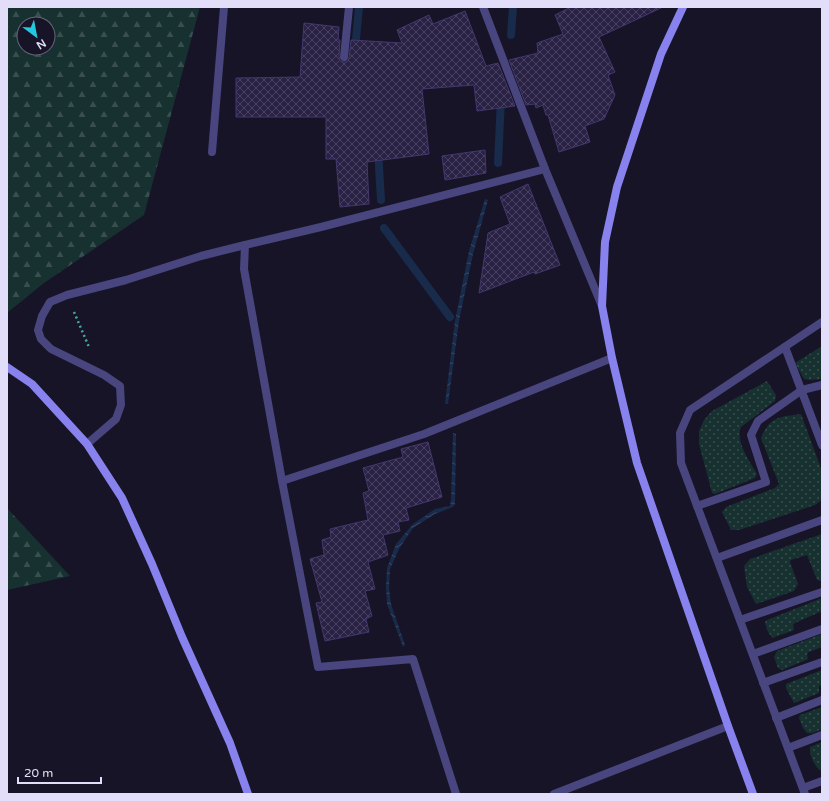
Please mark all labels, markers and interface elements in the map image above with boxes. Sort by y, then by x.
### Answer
north arrow [16,16,56,56]
text: N [34,36,48,52]
scale bar [18,759,101,785]
text: 20 m [24,766,53,780]

